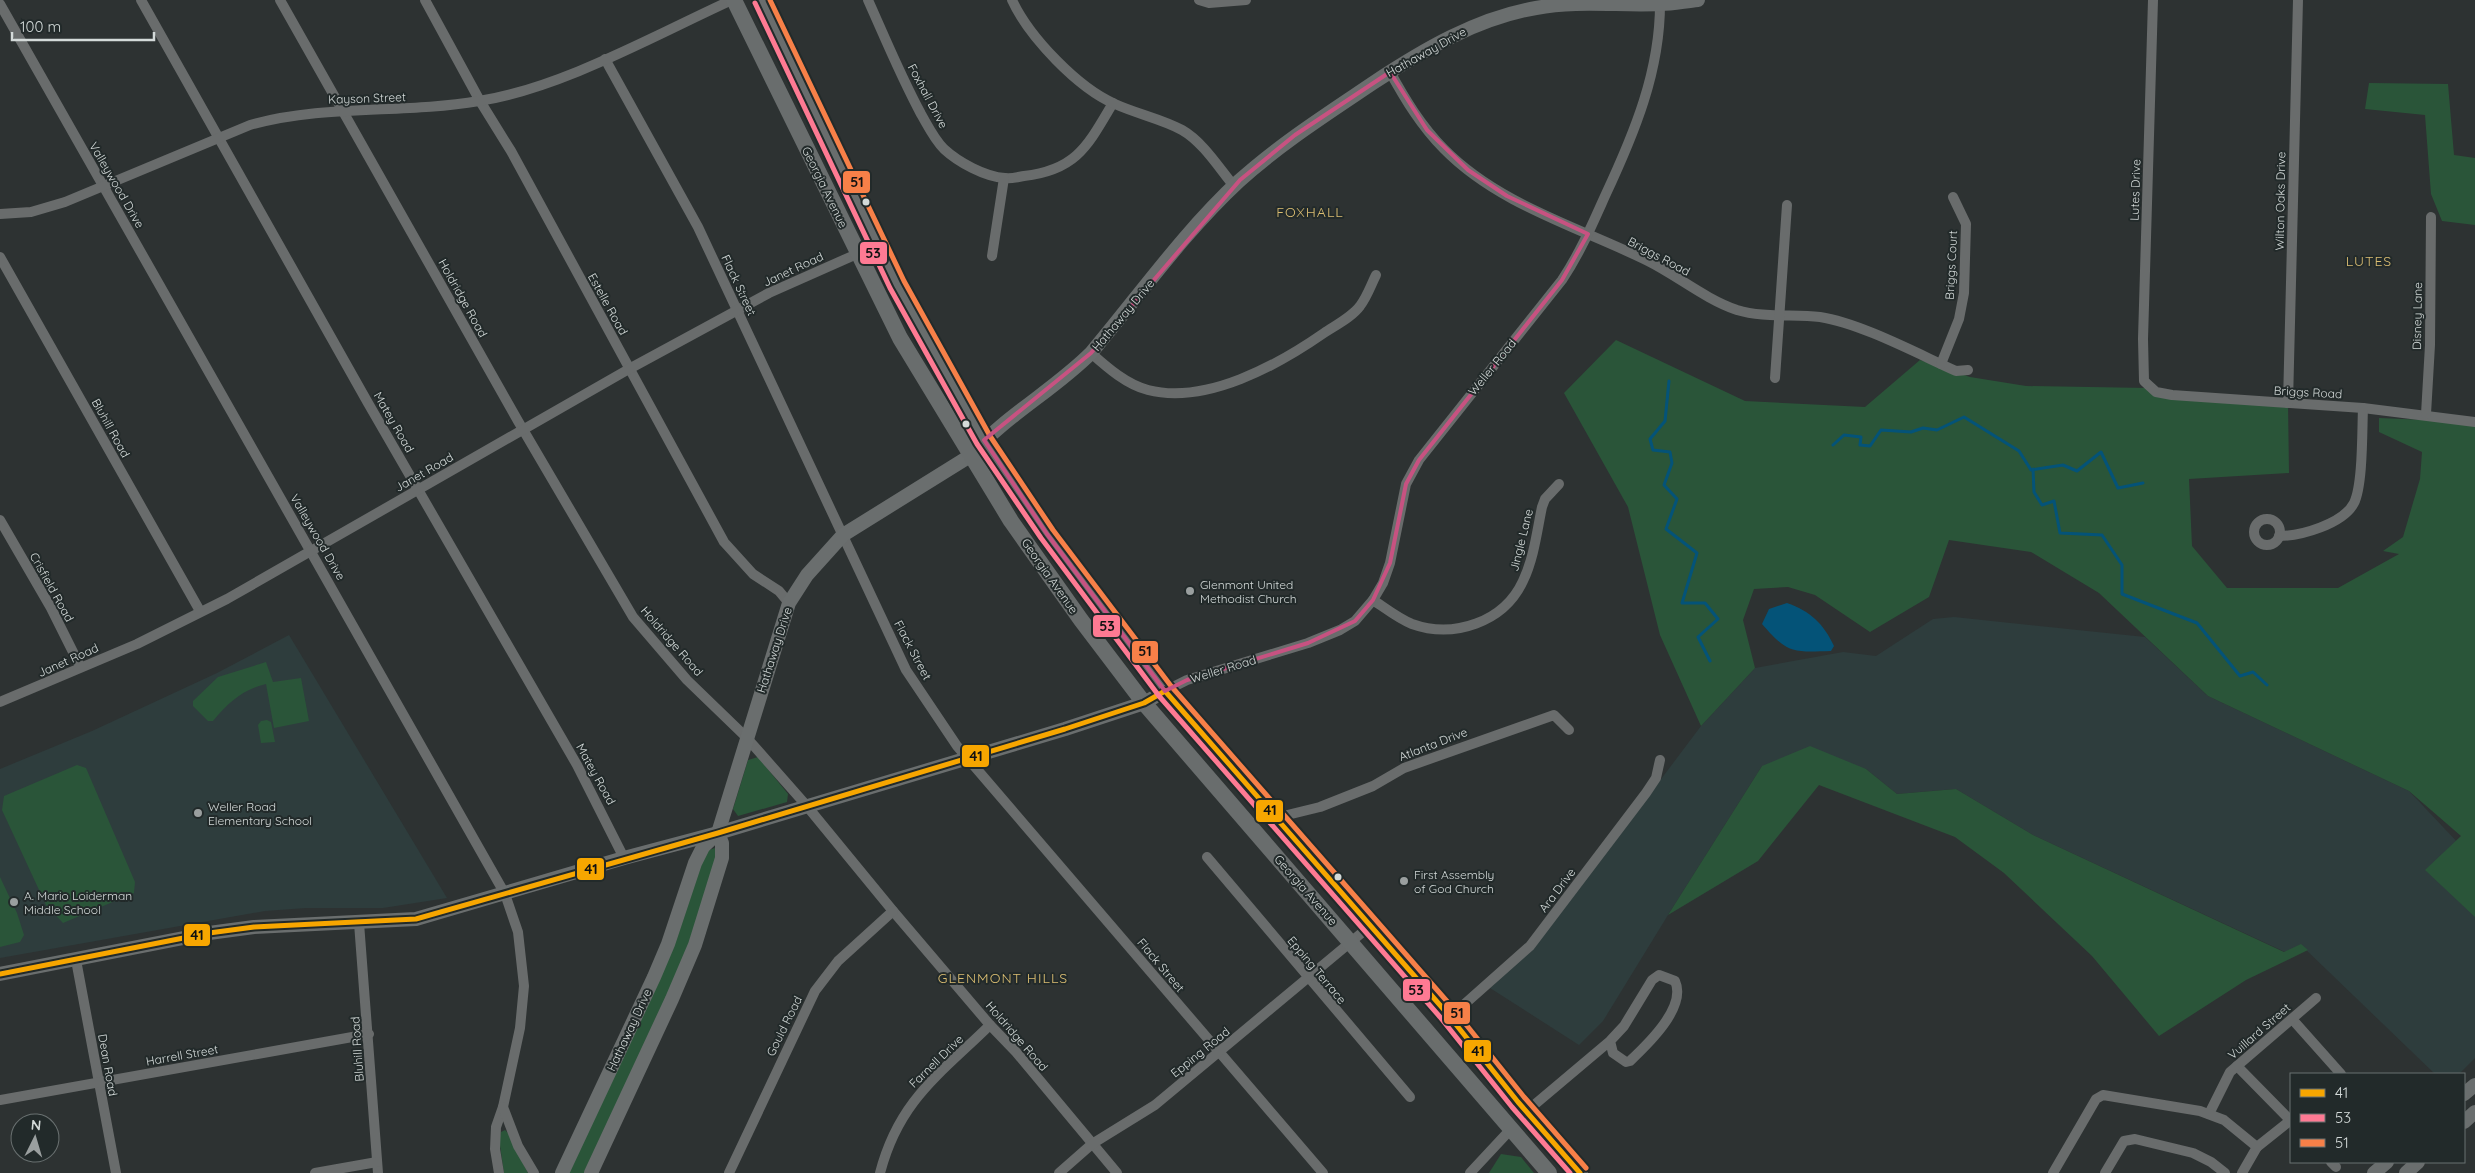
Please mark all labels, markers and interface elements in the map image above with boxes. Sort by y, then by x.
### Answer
scale bar [12,10,155,42]
text: 100 m [20,17,61,36]
street label: Hathaway Drive [1383,24,1469,80]
street label: Foxhall Drive [905,61,951,131]
street label: Kayson Street [328,89,406,107]
street label: Valleywood Drive [86,139,148,231]
street label: Georgia Avenue [799,144,851,230]
street label: Wilton Oaks Drive [2272,151,2288,251]
street label: Lutes Drive [2126,159,2144,221]
line badge: 51 [842,170,871,194]
text: 51 [850,173,864,191]
unlabelled marker [861,197,871,207]
district label: FOXHALL [1276,203,1344,221]
street label: Briggs Court [1942,230,1960,300]
street label: Briggs Road [1625,233,1693,279]
line badge: 53 [859,241,888,265]
text: 53 [865,244,881,262]
street label: Janet Road [760,248,826,290]
street label: Flack Street [718,252,760,318]
district label: LUTES [2346,252,2392,270]
street label: Holdridge Road [435,256,491,340]
street label: Estelle Road [585,270,631,338]
street label: Hathaway Drive [1089,276,1158,354]
street label: Disney Lane [2409,282,2425,350]
street label: Weller Road [1465,336,1519,398]
street label: Briggs Road [2273,383,2343,401]
street label: Matey Road [371,389,417,455]
street label: Bluhill Road [89,396,133,460]
unlabelled marker [961,419,971,429]
street label: Janet Road [392,449,456,495]
street label: Valleywood Drive [287,491,349,583]
street label: Jingle Lane [1506,507,1536,573]
street label: Georgia Avenue [1018,535,1082,617]
street label: Crisfield Road [27,550,77,624]
place label: Glenmont United Methodist Church [1200,577,1297,606]
marker: Glenmont United Methodist Church [1184,585,1196,597]
street label: Holdridge Road [638,603,706,679]
street label: Hathaway Drive [753,605,795,695]
line badge: 53 [1092,614,1121,638]
text: 53 [1099,617,1115,635]
street label: Flack Street [891,618,935,682]
street label: Janet Road [35,640,101,680]
line badge: 51 [1131,640,1159,664]
text: 51 [1138,642,1152,660]
street label: Weller Road [1188,652,1258,686]
street label: Atlanta Drive [1397,724,1470,764]
street label: Matey Road [573,741,619,807]
line badge: 41 [961,744,990,768]
text: 41 [969,747,983,765]
place label: Weller Road Elementary School [208,799,312,828]
line badge: 41 [1255,799,1284,823]
text: 41 [1263,801,1277,819]
marker: Weller Road Elementary School [192,807,204,819]
street label: Georgia Avenue [1271,852,1341,928]
line badge: 41 [576,857,605,881]
text: 41 [584,860,598,878]
street label: Ara Drive [1535,865,1579,915]
place label: First Assembly of God Church [1414,867,1494,896]
unlabelled marker [1333,872,1343,882]
marker: First Assembly of God Church [1398,875,1410,887]
place label: A. Mario Loiderman Middle School [24,888,132,917]
marker: A. Mario Loiderman Middle School [8,896,20,908]
line badge: 41 [183,923,211,947]
text: 41 [190,926,204,944]
street label: Epping Terrace [1284,933,1350,1007]
street label: Flack Street [1134,935,1188,995]
district label: GLENMONT HILLS [938,969,1068,987]
line badge: 53 [1402,978,1431,1002]
text: 53 [1408,981,1424,999]
street label: Hathaway Drive [603,986,655,1074]
street label: Gould Road [763,993,805,1059]
street label: Holdridge Road [983,998,1051,1074]
street label: Vuillard Street [2225,1000,2293,1062]
line badge: 51 [1443,1001,1471,1025]
text: 51 [1450,1004,1464,1022]
street label: Bluhill Road [347,1016,367,1082]
street label: Epping Road [1168,1024,1232,1080]
street label: Farnell Drive [906,1031,966,1091]
street label: Dean Road [95,1033,121,1097]
line badge: 41 [1463,1039,1492,1063]
street label: Harrell Street [145,1041,219,1069]
text: 41 [1471,1042,1485,1060]
legend [2290,1073,2465,1163]
text: 41 [2335,1083,2348,1102]
text: 53 [2335,1108,2351,1127]
north arrow [10,1113,60,1163]
text: N [30,1116,42,1134]
text: 51 [2335,1133,2349,1152]

